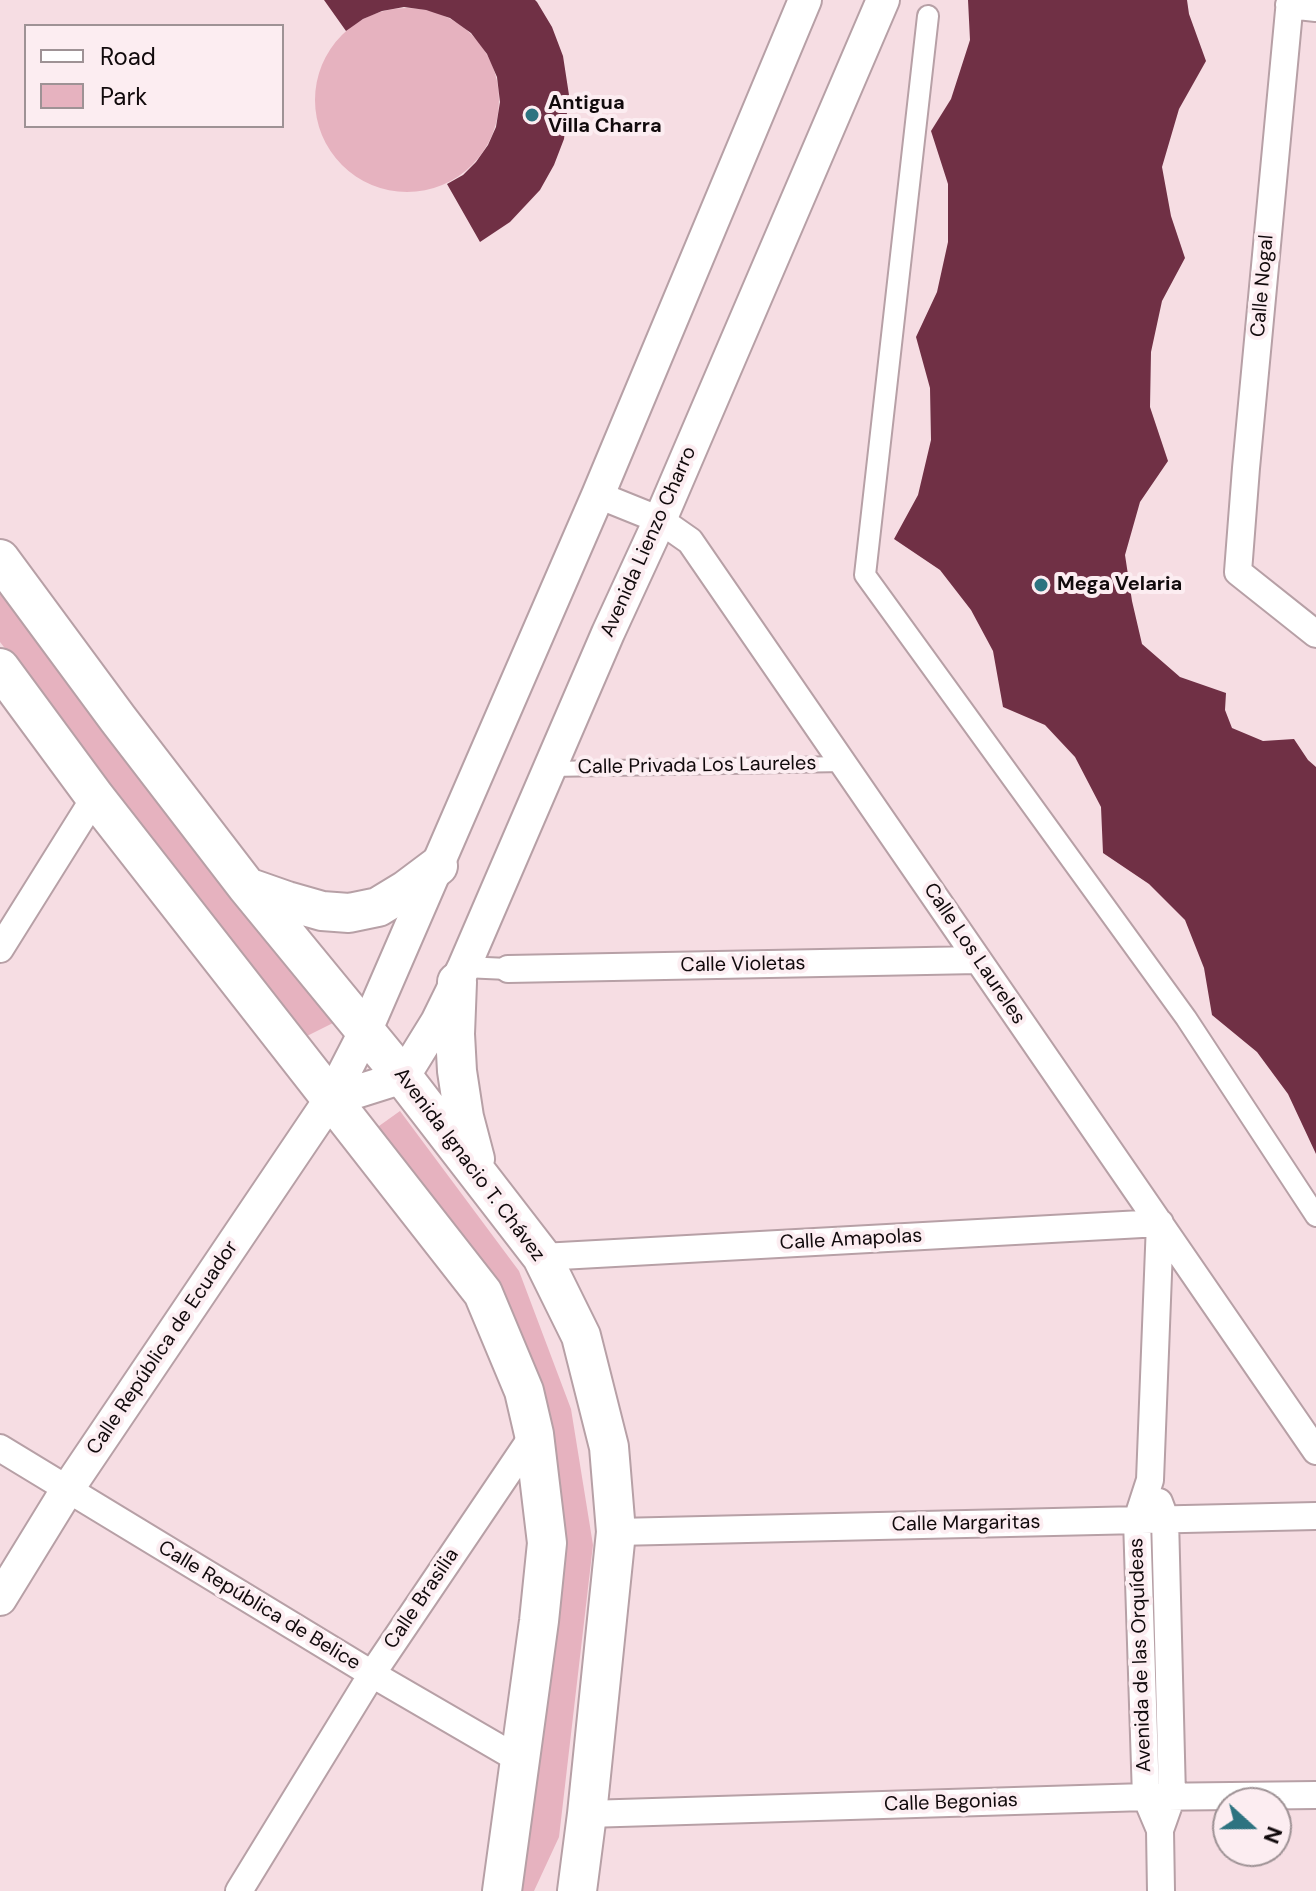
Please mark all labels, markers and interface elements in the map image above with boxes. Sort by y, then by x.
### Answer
legend [24,24,284,128]
text: Road [100,41,156,72]
text: Park [100,81,147,112]
place label: Antigua Villa Charra [548,92,662,139]
marker: Antigua Villa Charra [523,106,541,124]
street label: Calle Nogal [1247,234,1279,338]
street label: Avenida Lienzo Charro [596,443,702,641]
place label: Mega Velaria [1057,573,1182,597]
marker: Mega Velaria [1032,576,1050,594]
street label: Calle Privada Los Laureles [577,752,817,780]
street label: Calle Los Laureles [918,879,1030,1029]
street label: Calle Violetas [680,952,806,978]
street label: Avenida Ignacio T. Chávez [388,1063,550,1267]
street label: Calle Amapolas [779,1224,923,1256]
street label: Calle República de Ecuador [82,1236,244,1460]
street label: Calle Margaritas [891,1511,1041,1537]
street label: Calle República de Belice [154,1536,364,1676]
street label: Avenida de las Orquídeas [1125,1537,1157,1773]
street label: Calle Brasilia [380,1544,464,1654]
north arrow [1212,1787,1292,1867]
street label: Calle Begonias [884,1789,1018,1817]
text: N [1257,1822,1289,1848]

